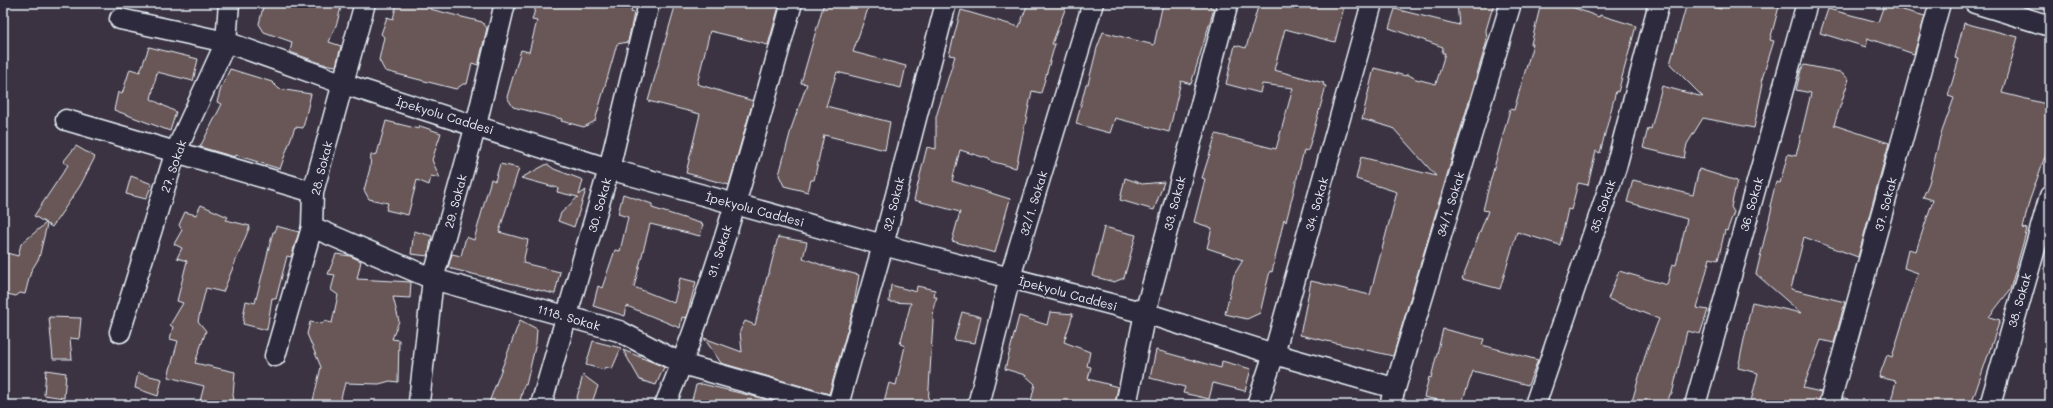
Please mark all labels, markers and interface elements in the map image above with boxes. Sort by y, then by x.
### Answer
street label: İpekyolu Caddesi [394,93,496,137]
street label: 27. Sokak [157,137,189,195]
street label: 28. Sokak [307,139,335,197]
street label: 32/1. Sokak [1016,169,1050,237]
street label: 34/1. Sokak [1433,170,1467,238]
street label: 29. Sokak [440,172,470,230]
street label: 33. Sokak [1159,174,1189,232]
street label: 32. Sokak [879,175,907,233]
street label: 34. Sokak [1301,175,1331,233]
street label: 36. Sokak [1736,175,1766,233]
street label: 37. Sokak [1870,175,1900,233]
street label: 30. Sokak [584,176,614,234]
street label: 35. Sokak [1585,177,1619,235]
street label: İpekyolu Caddesi [704,188,806,230]
street label: 31. Sokak [703,223,735,279]
street label: 38. Sokak [2004,271,2034,329]
street label: İpekyolu Caddesi [1017,272,1119,314]
street label: 1118. Sokak [536,300,602,334]

